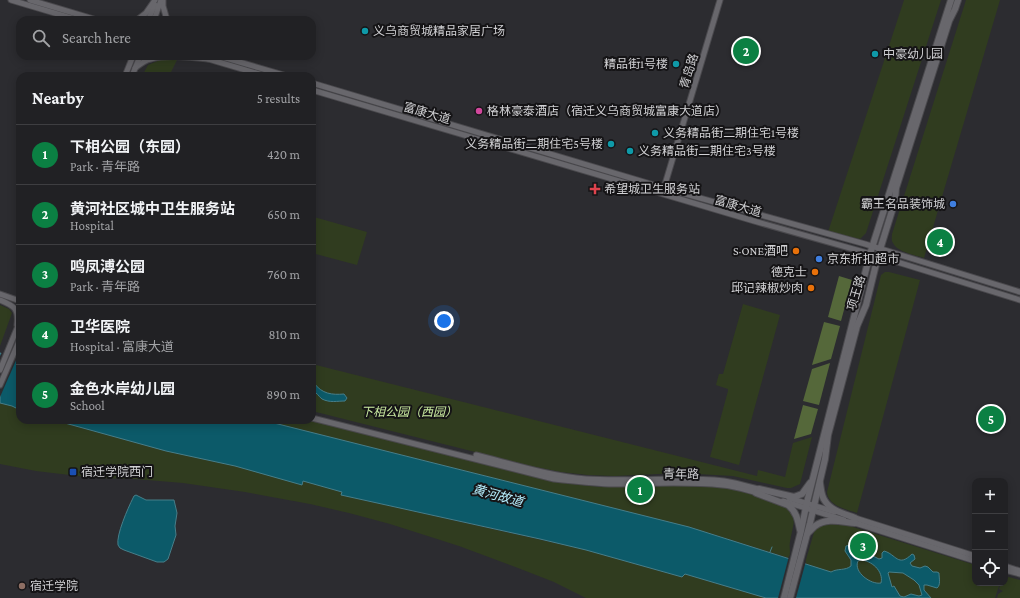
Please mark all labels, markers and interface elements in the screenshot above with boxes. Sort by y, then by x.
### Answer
search box [16,16,316,60]
place label: 义乌商贸城精品家居广场 [373,24,505,38]
marker: 义乌商贸城精品家居广场 [360,26,370,36]
icon: search [30,27,52,49]
text: Search here [62,30,131,46]
pin: 2 [733,36,759,66]
place label: 中豪幼儿园 [883,47,943,61]
marker: 中豪幼儿园 [870,49,880,59]
street label: 青岛路 [677,52,701,90]
place label: 精品街1号楼 [604,57,668,71]
marker: 精品街1号楼 [671,59,681,69]
text: Nearby [32,89,84,108]
text: 5 results [257,91,300,106]
street label: 富康大道 [402,100,452,126]
place label: 格林豪泰酒店（宿迁义乌商贸城富康大道店） [487,104,727,118]
marker: 格林豪泰酒店（宿迁义乌商贸城富康大道店） [474,106,484,116]
place label: 义务精品街二期住宅1号楼 [663,126,799,140]
marker: 义务精品街二期住宅1号楼 [650,128,660,138]
place label: 义务精品街二期住宅5号楼 [465,137,603,151]
text: 下相公园（东园） [70,139,190,155]
marker: 义务精品街二期住宅5号楼 [606,139,616,149]
place label: 义务精品街二期住宅3号楼 [638,144,776,158]
marker: 义务精品街二期住宅3号楼 [625,146,635,156]
text: 1 [43,147,47,162]
text: 420 m [267,147,300,162]
text: Park · 青年路 [70,159,140,174]
place label: 希望城卫生服务站 [604,182,700,196]
marker: 希望城卫生服务站 [589,183,601,195]
street label: 富康大道 [713,193,763,219]
place label: 霸王名品装饰城 [861,197,945,211]
marker: 霸王名品装饰城 [948,199,958,209]
text: 黄河社区城中卫生服务站 [70,201,235,217]
text: 2 [42,207,48,222]
text: 650 m [267,207,300,222]
text: Hospital [70,218,114,233]
pin: 4 [927,227,953,257]
place label: S·ONE酒吧 [733,244,788,258]
marker: S·ONE酒吧 [791,246,801,256]
place label: 京东折扣超市 [827,252,899,266]
marker: 京东折扣超市 [814,254,824,264]
text: 鸣凤溥公园 [70,259,145,275]
place label: 德克士 [771,265,807,279]
text: 3 [42,267,48,282]
text: 760 m [267,267,300,282]
marker: 德克士 [810,267,820,277]
street label: 项王路 [844,274,868,312]
text: Park · 青年路 [70,279,140,294]
place label: 邱记辣椒炒肉 [731,281,803,295]
marker: 邱记辣椒炒肉 [806,283,816,293]
your location [434,311,454,331]
text: 卫华医院 [70,319,130,335]
text: 4 [41,327,49,342]
text: 810 m [268,327,300,342]
text: Hospital · 富康大道 [70,339,174,354]
text: 金色水岸幼儿园 [70,381,175,397]
text: 5 [42,387,48,402]
text: 890 m [266,387,300,402]
text: School [70,398,105,413]
pin: 5 [978,404,1004,434]
park label: 下相公园（西园） [361,405,457,419]
place label: 宿迁学院西门 [81,465,153,479]
marker: 宿迁学院西门 [68,467,78,477]
street label: 青年路 [663,467,699,481]
pin: 1 [627,475,653,505]
map controls [972,478,1008,586]
button: + [972,478,1008,514]
water label: 黄河故道 [471,482,527,510]
button: − [972,514,1008,550]
pin: 3 [850,531,876,561]
button: locate [972,550,1008,586]
place label: 宿迁学院 [30,579,78,593]
marker: 宿迁学院 [17,581,27,591]

